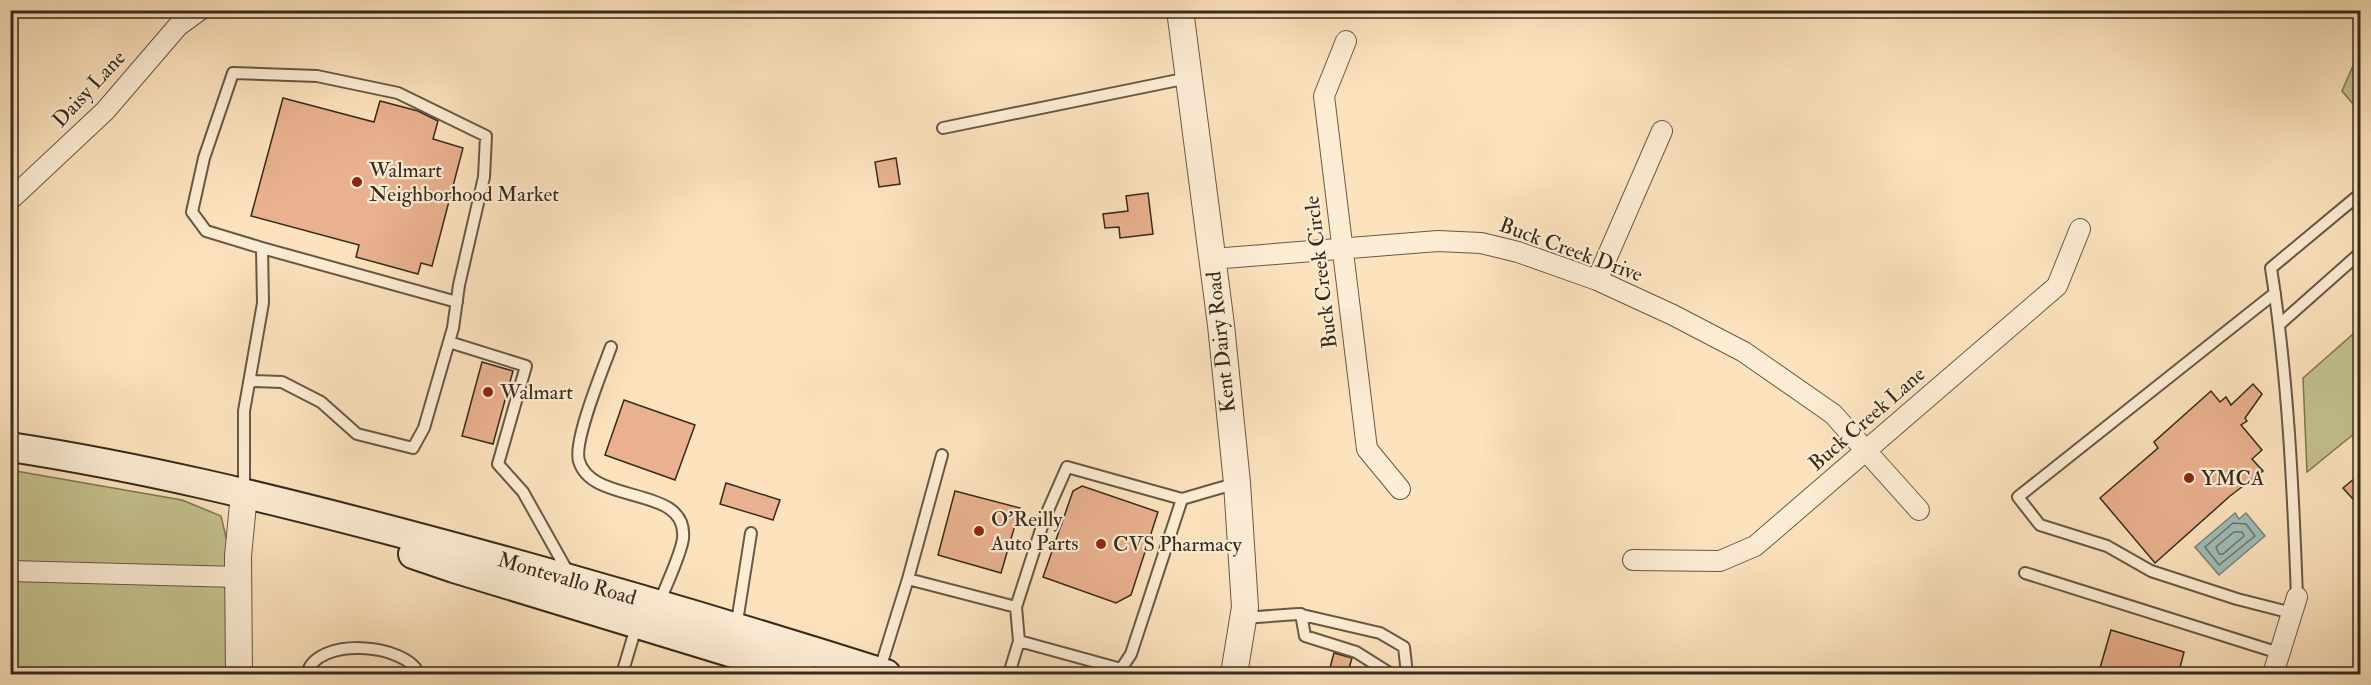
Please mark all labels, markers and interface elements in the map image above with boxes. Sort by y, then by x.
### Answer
street label: Daisy Lane [47,45,132,133]
place label: Walmart Neighborhood Market [368,157,559,208]
marker: Walmart Neighborhood Market [350,175,364,189]
street label: Buck Creek Circle [1298,194,1344,350]
street label: Buck Creek Drive [1496,212,1647,289]
street label: Kent Dairy Road [1200,269,1242,414]
street label: Buck Creek Lane [1803,361,1931,477]
place label: Walmart [499,379,573,406]
marker: Walmart [481,385,495,399]
place label: YMCA [2201,465,2264,492]
marker: YMCA [2182,471,2196,485]
place label: O'Reilly Auto Parts [990,506,1079,557]
marker: O'Reilly Auto Parts [972,524,986,538]
place label: CVS Pharmacy [1113,531,1242,558]
marker: CVS Pharmacy [1094,537,1108,551]
street label: Montevallo Road [495,546,640,612]

